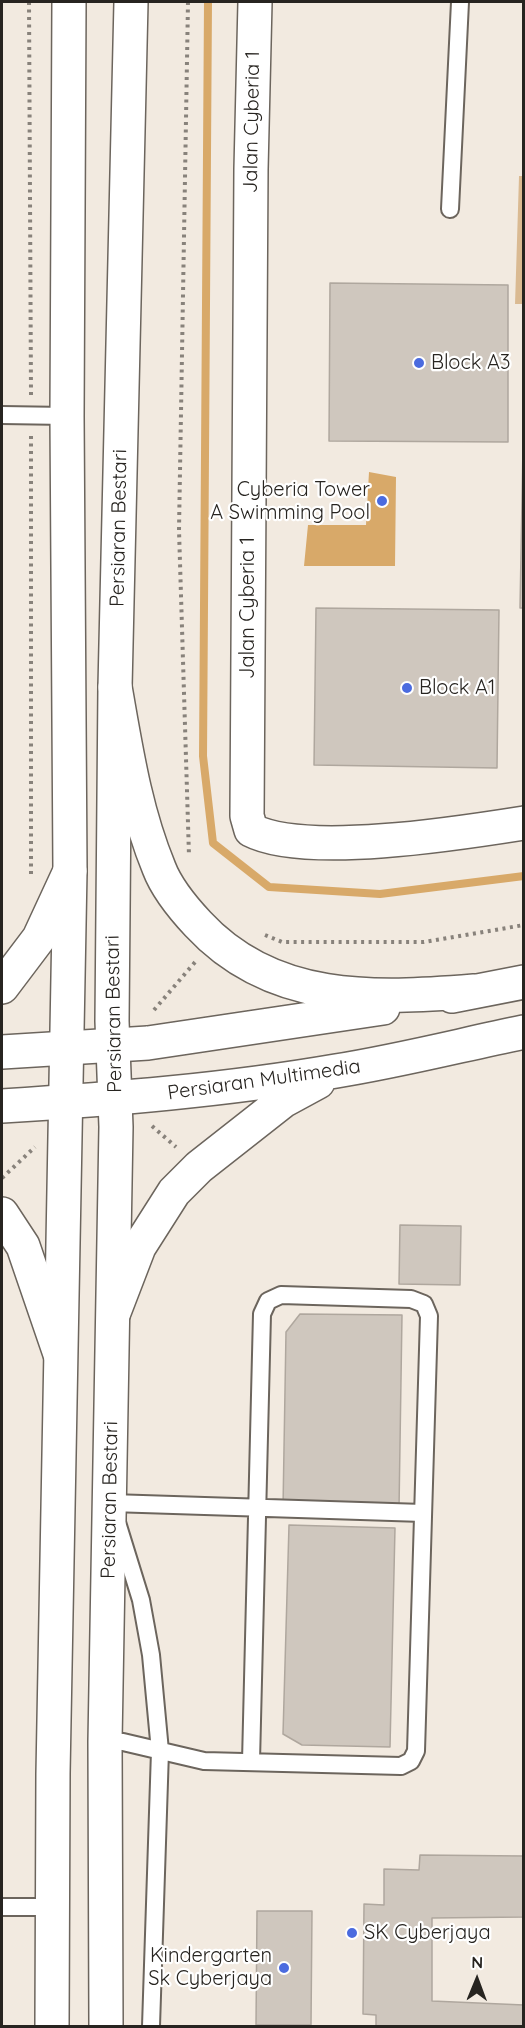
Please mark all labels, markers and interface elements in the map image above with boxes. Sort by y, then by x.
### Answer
street label: Jalan Cyberia 1 [239,51,265,193]
place label: Block A3 [431,351,510,375]
marker: Block A3 [412,356,426,370]
street label: Persiaran Bestari [106,449,132,607]
place label: Cyberia Tower A Swimming Pool [210,478,370,525]
marker: Cyberia Tower A Swimming Pool [375,494,389,508]
street label: Jalan Cyberia 1 [236,537,260,679]
place label: Block A1 [419,676,495,700]
marker: Block A1 [400,681,414,695]
street label: Persiaran Bestari [101,935,127,1093]
street label: Persiaran Multimedia [166,1055,362,1105]
street label: Persiaran Bestari [97,1421,123,1579]
place label: SK Cyberjaya [364,1921,491,1945]
marker: SK Cyberjaya [345,1926,359,1940]
place label: Kindergarten Sk Cyberjaya [148,1944,272,1991]
north arrow [447,1950,507,2010]
text: N [471,1952,483,1972]
marker: Kindergarten Sk Cyberjaya [277,1961,291,1975]

